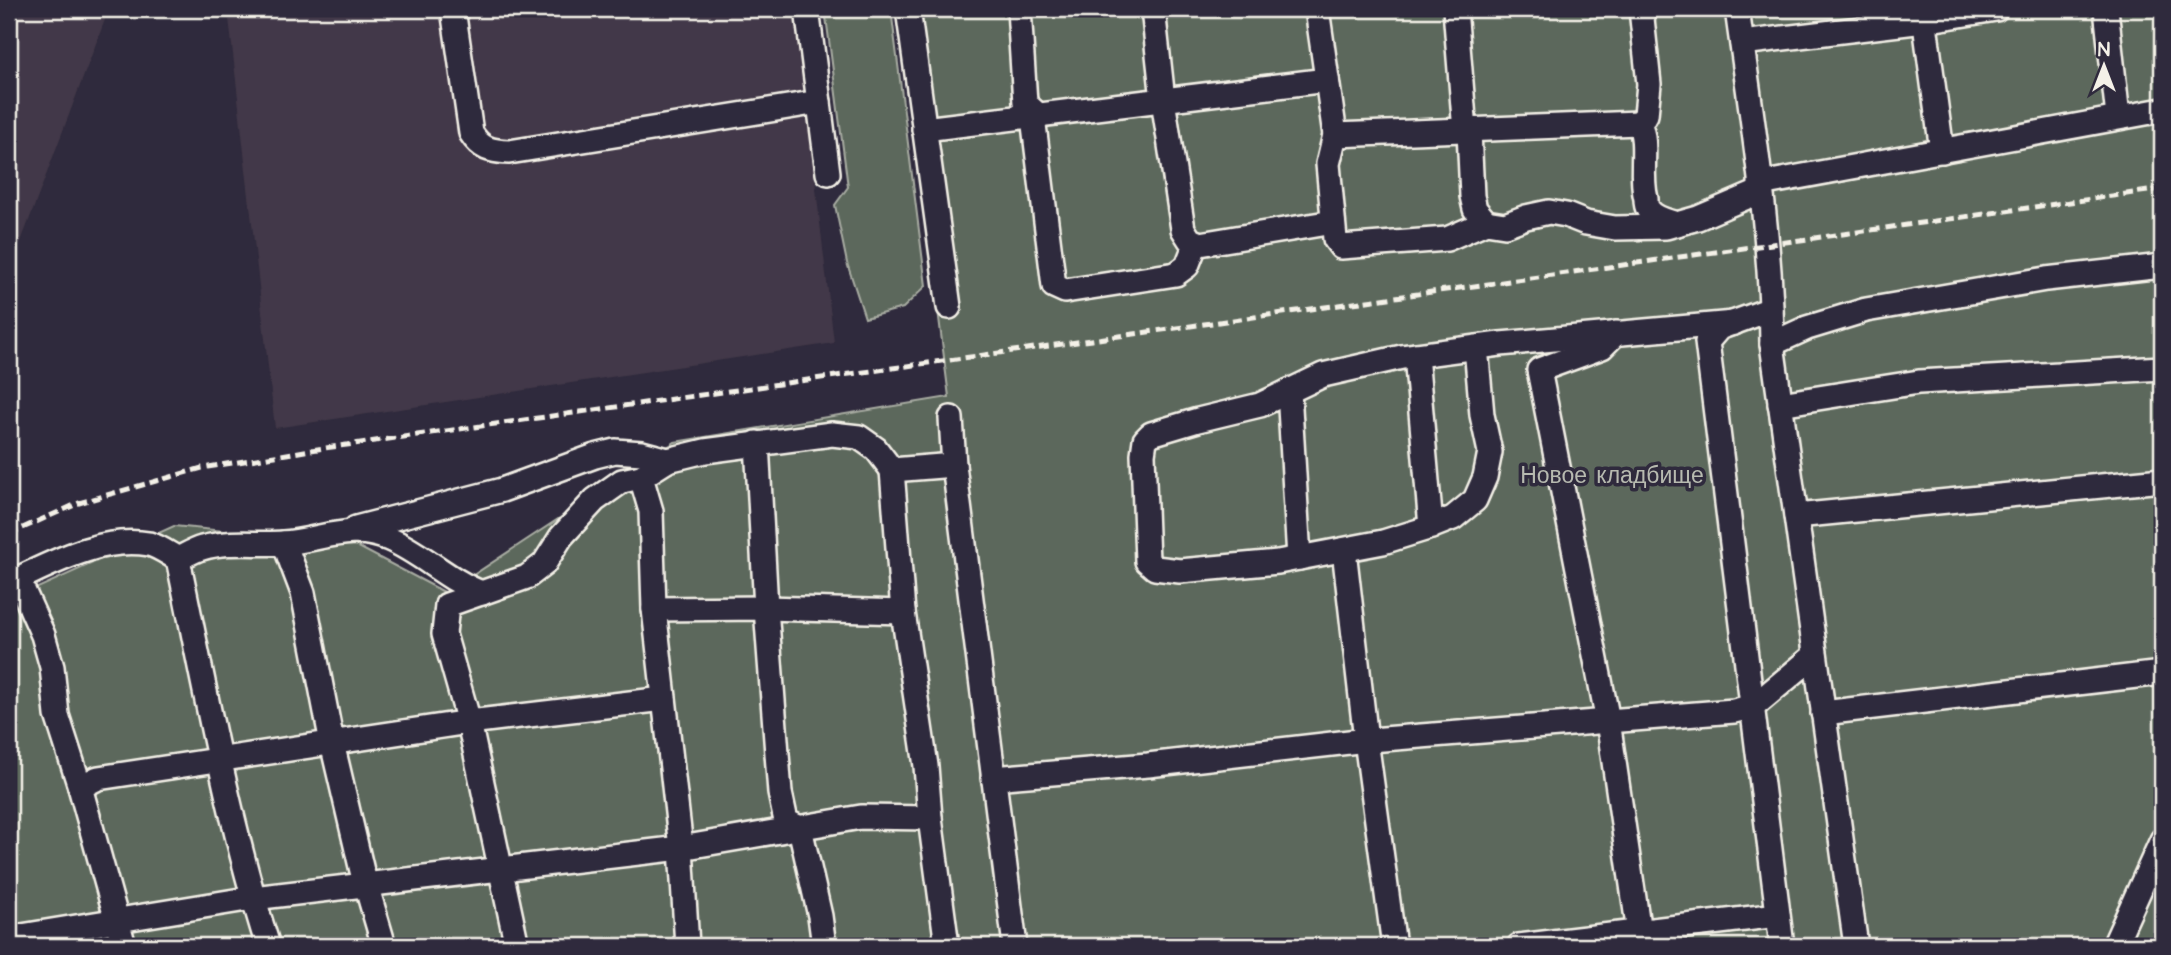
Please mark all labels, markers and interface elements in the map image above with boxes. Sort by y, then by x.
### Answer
north arrow [2070,32,2140,102]
text: N [2098,37,2110,64]
park label: Новое кладбище [1520,460,1704,492]

